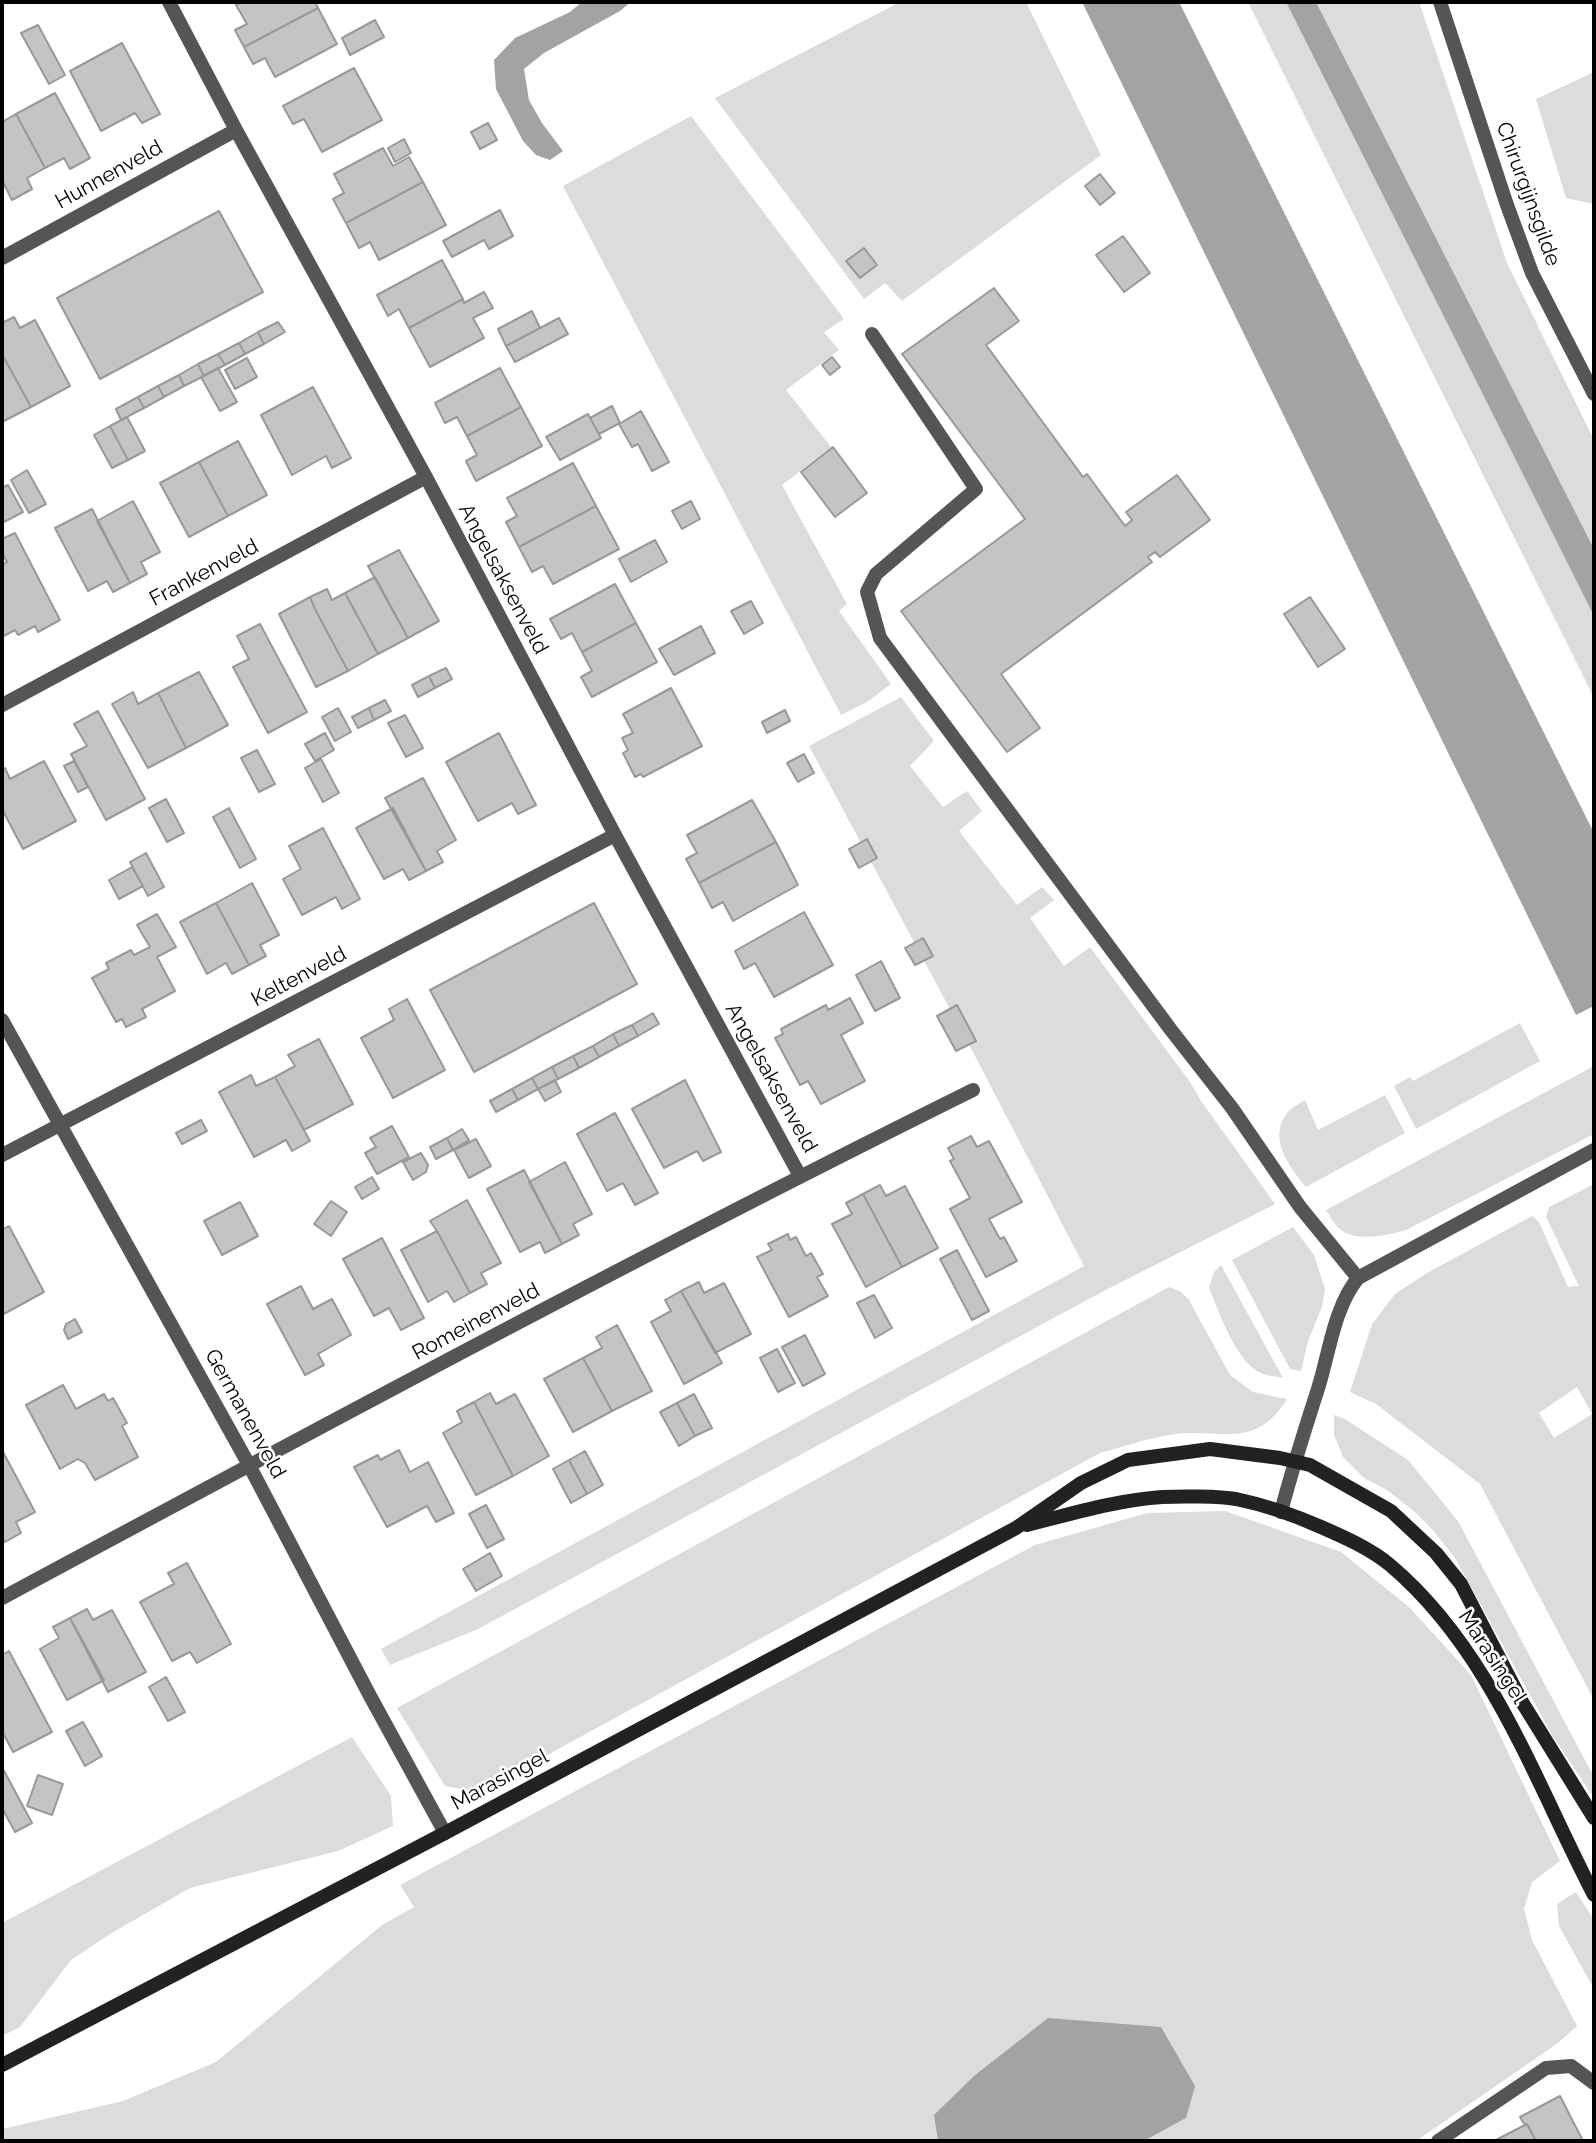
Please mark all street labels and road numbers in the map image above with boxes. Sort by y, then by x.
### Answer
street label: Chirurgijnsgilde [1490,119,1566,269]
street label: Hunnenveld [51,135,167,215]
street label: Angelsaksenveld [453,500,553,658]
street label: Frankenveld [145,534,263,612]
street label: Keltenveld [247,941,351,1013]
street label: Angelsaksenveld [720,999,822,1157]
street label: Romeinenveld [408,1278,544,1366]
street label: Germanenveld [199,1345,291,1483]
street label: Marasingel [1452,1605,1532,1709]
street label: Marasingel [447,1744,553,1816]

